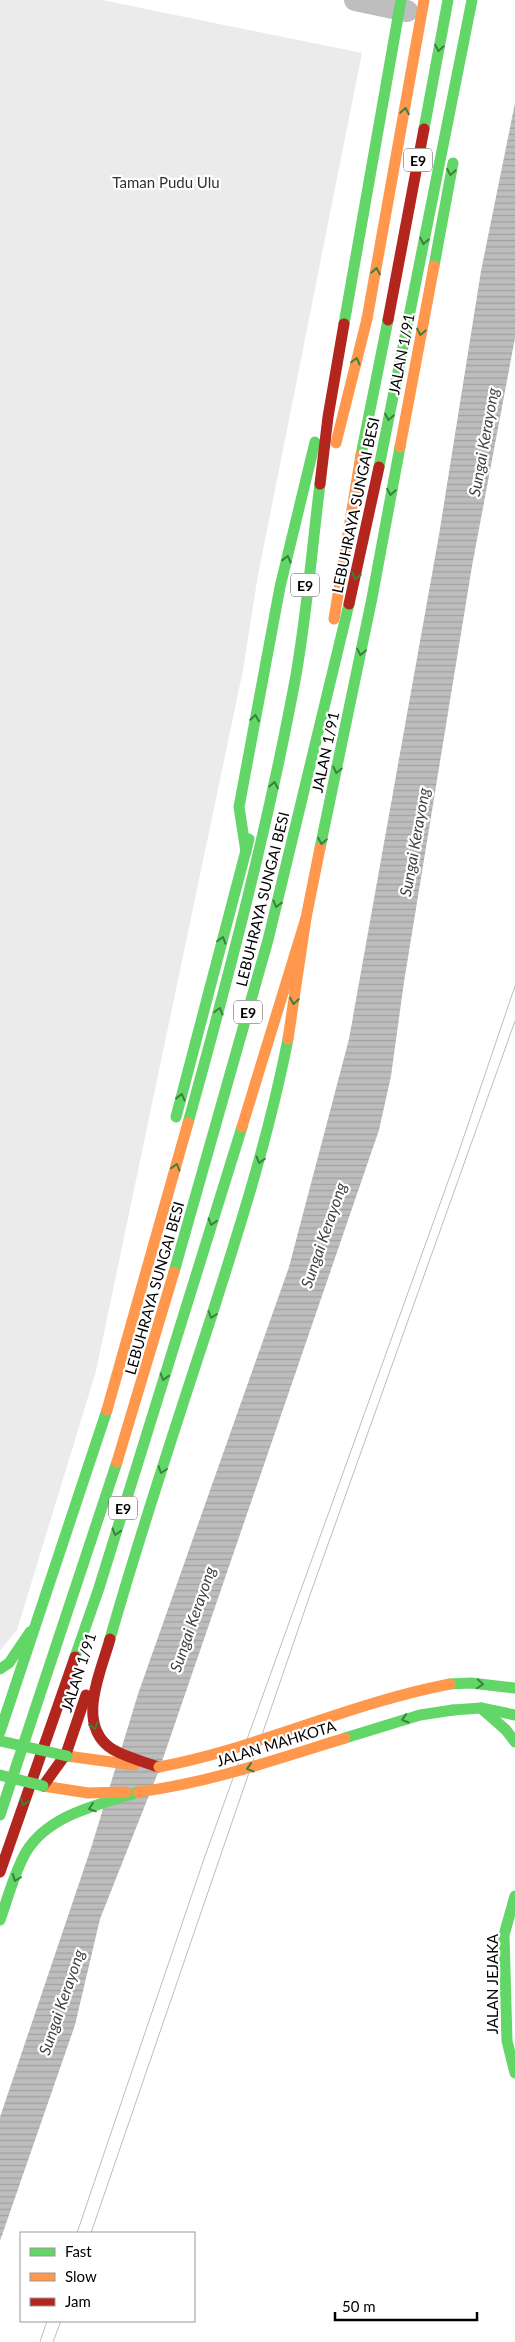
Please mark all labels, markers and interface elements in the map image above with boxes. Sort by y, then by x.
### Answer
one-way arrow [435,44,445,52]
one-way arrow [400,107,410,115]
road number: E9 [404,148,432,172]
one-way arrow [446,168,457,177]
park label: Taman Pudu Ulu [112,173,220,191]
one-way arrow [419,236,429,245]
one-way arrow [370,266,380,275]
street label: JALAN 1/91 [384,312,418,396]
one-way arrow [416,328,426,337]
one-way arrow [350,356,361,365]
water label: Sungai Kerayong [464,386,502,498]
one-way arrow [384,413,395,422]
street label: LEBUHRAYA SUNGAI BESI [328,415,382,595]
one-way arrow [386,487,397,496]
one-way arrow [281,554,292,563]
one-way arrow [351,572,362,581]
road number: E9 [291,574,319,596]
one-way arrow [356,647,366,656]
street label: JALAN 1/91 [308,710,342,794]
one-way arrow [249,714,259,722]
one-way arrow [332,765,342,774]
one-way arrow [269,781,279,789]
water label: Sungai Kerayong [395,786,433,898]
street label: LEBUHRAYA SUNGAI BESI [232,810,292,988]
one-way arrow [317,836,328,845]
one-way arrow [272,900,283,909]
one-way arrow [216,937,226,945]
one-way arrow [290,997,300,1006]
road number: E9 [234,1000,262,1024]
one-way arrow [213,1006,224,1015]
one-way arrow [175,1093,186,1102]
one-way arrow [255,1155,266,1164]
one-way arrow [170,1163,181,1172]
water label: Sungai Kerayong [296,1180,350,1290]
street label: LEBUHRAYA SUNGAI BESI [121,1199,187,1377]
one-way arrow [208,1217,218,1225]
one-way arrow [208,1311,218,1319]
one-way arrow [160,1372,170,1381]
one-way arrow [158,1465,168,1473]
road number: E9 [109,1496,137,1520]
one-way arrow [112,1527,122,1536]
water label: Sungai Kerayong [165,1564,219,1674]
street label: JALAN 1/91 [57,1630,99,1714]
one-way arrow [476,1678,484,1689]
one-way arrow [401,1714,410,1724]
street label: JALAN MAHKOTA [214,1716,339,1770]
one-way arrow [88,1721,98,1730]
one-way arrow [246,1762,255,1772]
one-way arrow [20,1797,30,1806]
one-way arrow [88,1802,97,1812]
one-way arrow [12,1873,22,1882]
street label: JALAN JEJAKA [483,1933,501,2034]
water label: Sungai Kerayong [34,1947,88,2057]
legend [20,2232,195,2322]
text: Fast [65,2242,92,2260]
text: Slow [65,2267,97,2285]
scale bar [335,2290,478,2322]
text: Jam [65,2292,91,2310]
text: 50 m [342,2297,376,2315]

